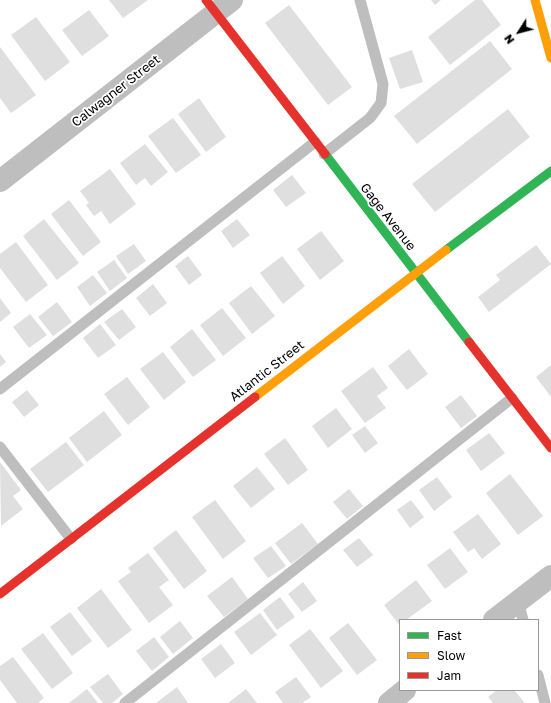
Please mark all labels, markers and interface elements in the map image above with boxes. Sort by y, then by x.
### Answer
north arrow [499,12,539,52]
text: N [501,32,517,47]
street label: Calwagner Street [69,52,163,130]
street label: Gage Avenue [357,180,419,254]
street label: Atlantic Street [227,337,307,405]
legend [399,619,539,691]
text: Fast [437,628,462,643]
text: Slow [437,648,465,663]
text: Jam [437,668,461,683]

